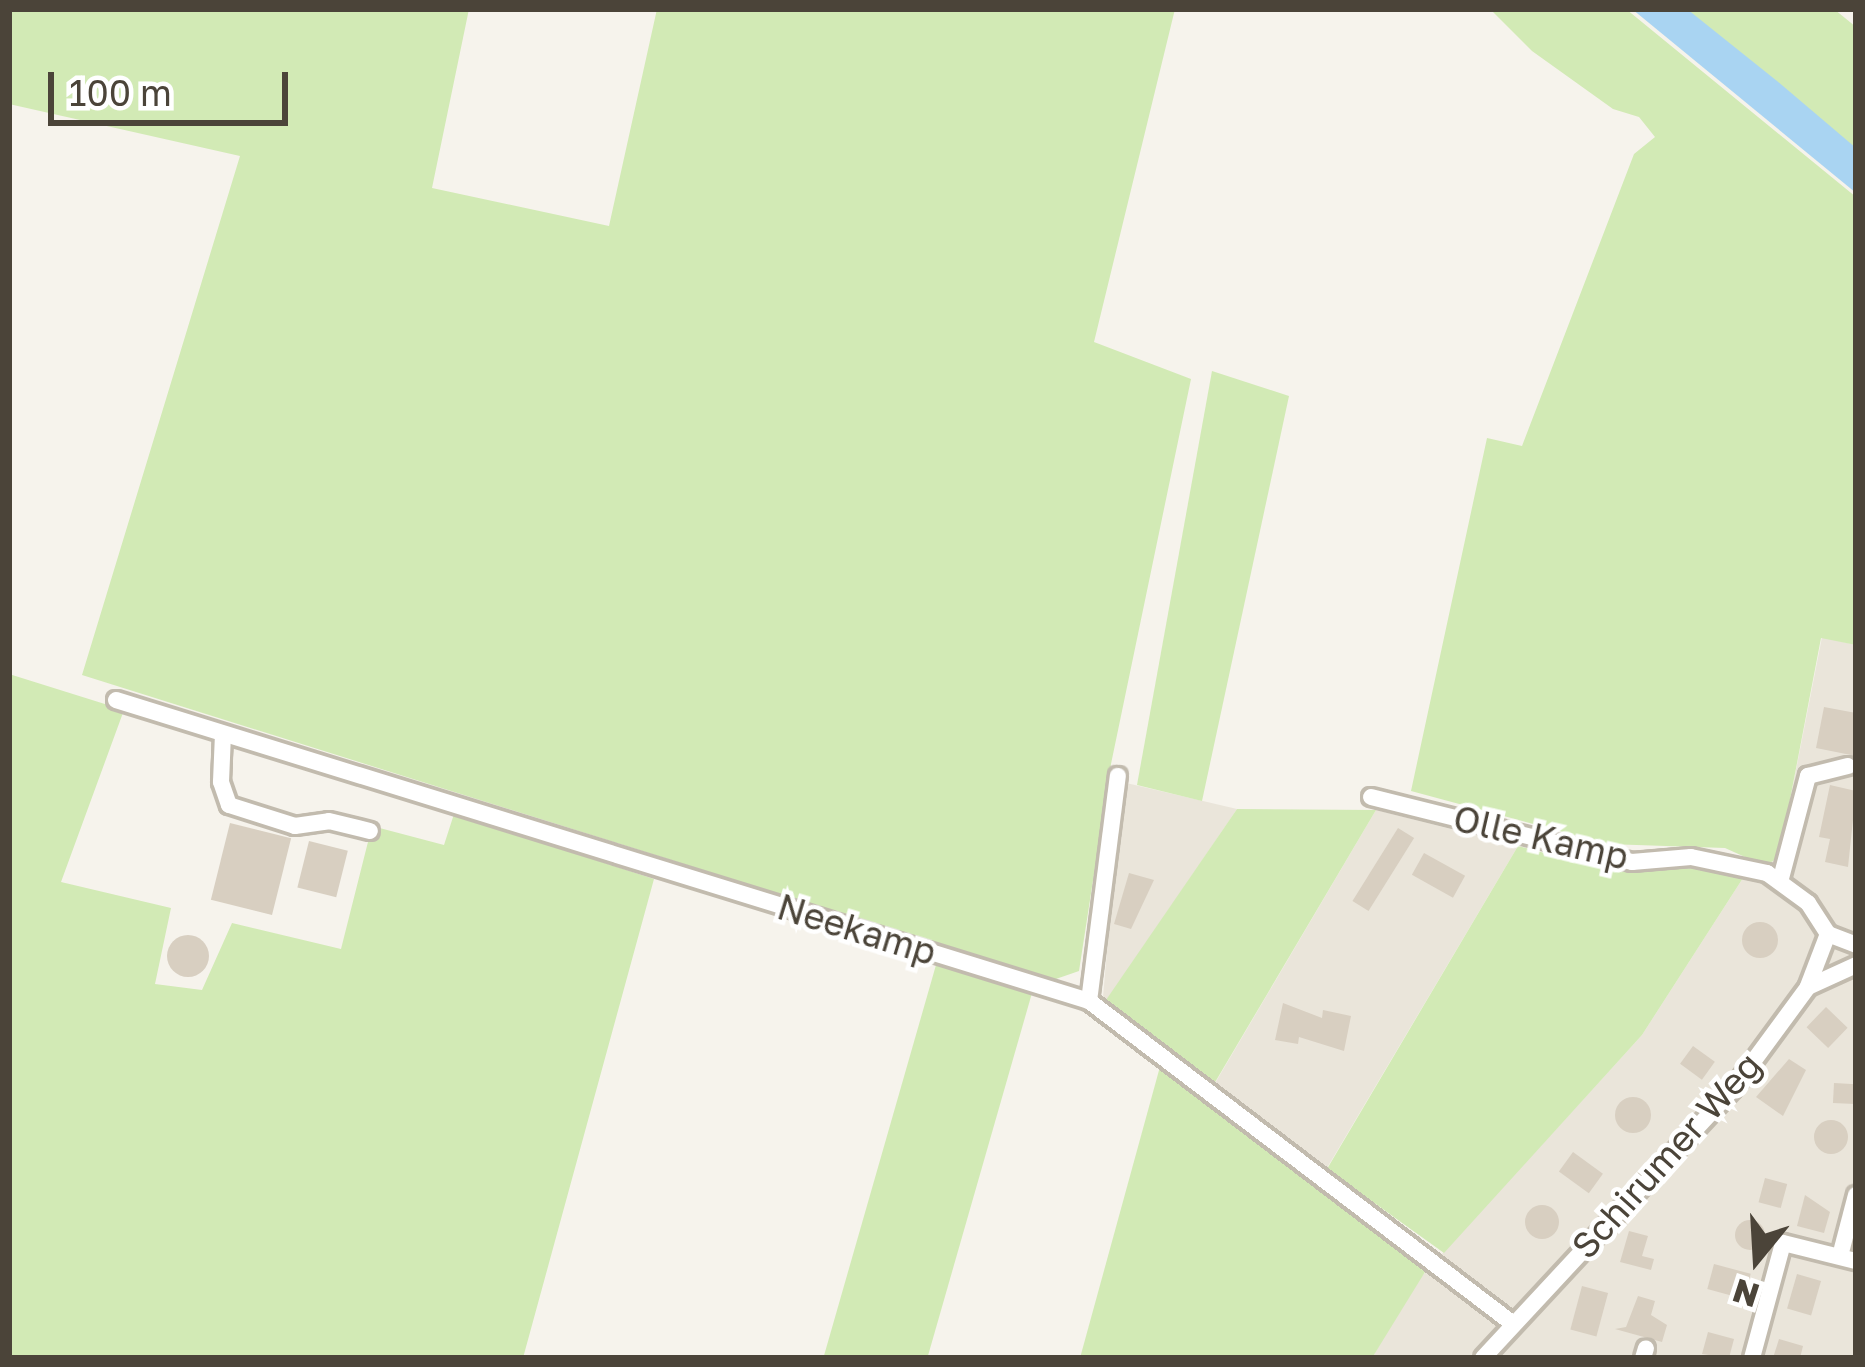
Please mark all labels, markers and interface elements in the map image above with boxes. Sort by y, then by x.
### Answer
scale bar [54,48,294,122]
text: 100 m [69,71,172,114]
street label: Olle Kamp [1449,796,1633,878]
street label: Neekamp [773,884,941,974]
street label: Schirumer Weg [1562,1043,1770,1267]
north arrow [1697,1199,1817,1319]
text: N [1728,1271,1764,1316]

